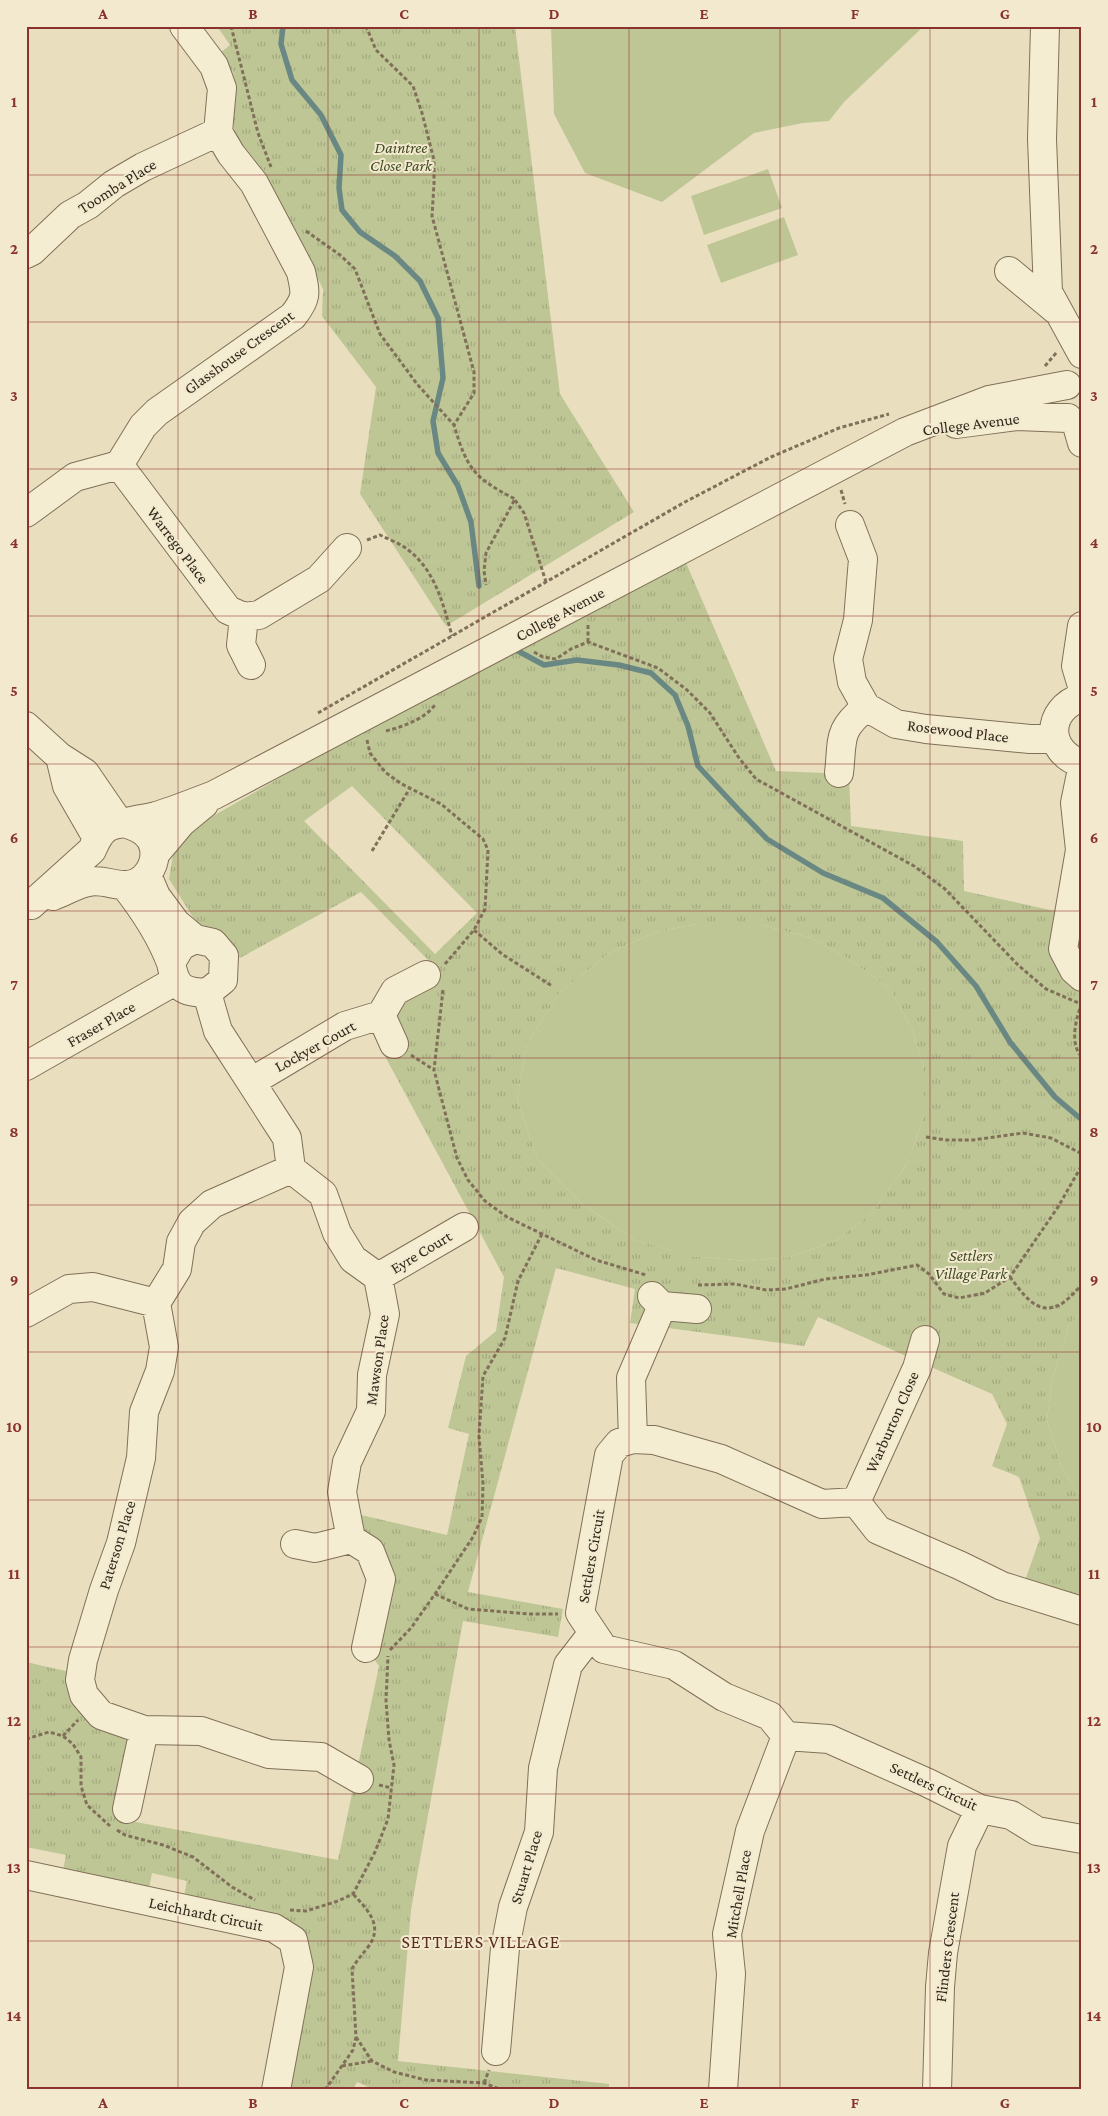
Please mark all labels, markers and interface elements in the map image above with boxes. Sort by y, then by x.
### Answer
text: A [97,5,108,22]
text: B [248,5,258,22]
text: C [399,5,409,22]
text: D [548,5,560,22]
text: E [699,5,709,22]
text: F [851,5,860,22]
text: G [1000,5,1010,22]
text: 1 [11,93,17,110]
text: 1 [1091,93,1097,110]
park label: Daintree Close Park [370,139,433,174]
street label: Toomba Place [75,155,159,217]
text: 2 [10,240,18,257]
text: 2 [1090,240,1098,257]
street label: Glasshouse Crescent [181,306,298,397]
text: 3 [10,387,18,404]
text: 3 [1090,387,1098,404]
street label: College Avenue [922,410,1021,439]
street label: Warrego Place [143,503,212,587]
text: 4 [10,534,19,551]
text: 4 [1090,534,1099,551]
street label: College Avenue [513,584,608,645]
text: 5 [10,682,18,699]
text: 5 [1090,682,1098,699]
street label: Rosewood Place [906,716,1010,746]
text: 6 [10,829,18,846]
text: 6 [1090,829,1098,846]
text: 7 [10,976,18,993]
text: 7 [1090,976,1098,993]
street label: Fraser Place [64,998,138,1050]
street label: Lockyer Court [272,1017,359,1076]
text: 8 [9,1123,19,1140]
text: 8 [1089,1123,1099,1140]
street label: Eyre Court [388,1227,456,1278]
park label: Settlers Village Park [935,1247,1008,1283]
text: 9 [10,1271,18,1288]
text: 9 [1090,1271,1098,1288]
street label: Mawson Place [362,1314,392,1406]
street label: Warburton Close [862,1369,922,1475]
text: 10 [6,1418,22,1435]
text: 10 [1086,1418,1102,1435]
street label: Paterson Place [95,1499,139,1591]
street label: Settlers Circuit [574,1507,608,1604]
text: 11 [8,1565,20,1582]
text: 11 [1088,1565,1100,1582]
text: 12 [7,1712,21,1729]
text: 12 [1087,1712,1101,1729]
street label: Settlers Circuit [887,1758,981,1814]
street label: Stuart Place [507,1828,545,1906]
street label: Mitchell Place [722,1848,754,1940]
text: 13 [7,1859,21,1876]
text: 13 [1087,1859,1101,1876]
street label: Flinders Crescent [932,1890,962,2003]
street label: Leichhardt Circuit [148,1894,265,1935]
district label: SETTLERS VILLAGE [401,1932,561,1952]
text: 14 [7,2007,22,2024]
text: 14 [1087,2007,1102,2024]
text: A [97,2094,108,2111]
text: B [248,2094,258,2111]
text: C [399,2094,409,2111]
text: D [548,2094,560,2111]
text: E [699,2094,709,2111]
text: F [851,2094,860,2111]
text: G [1000,2094,1010,2111]

